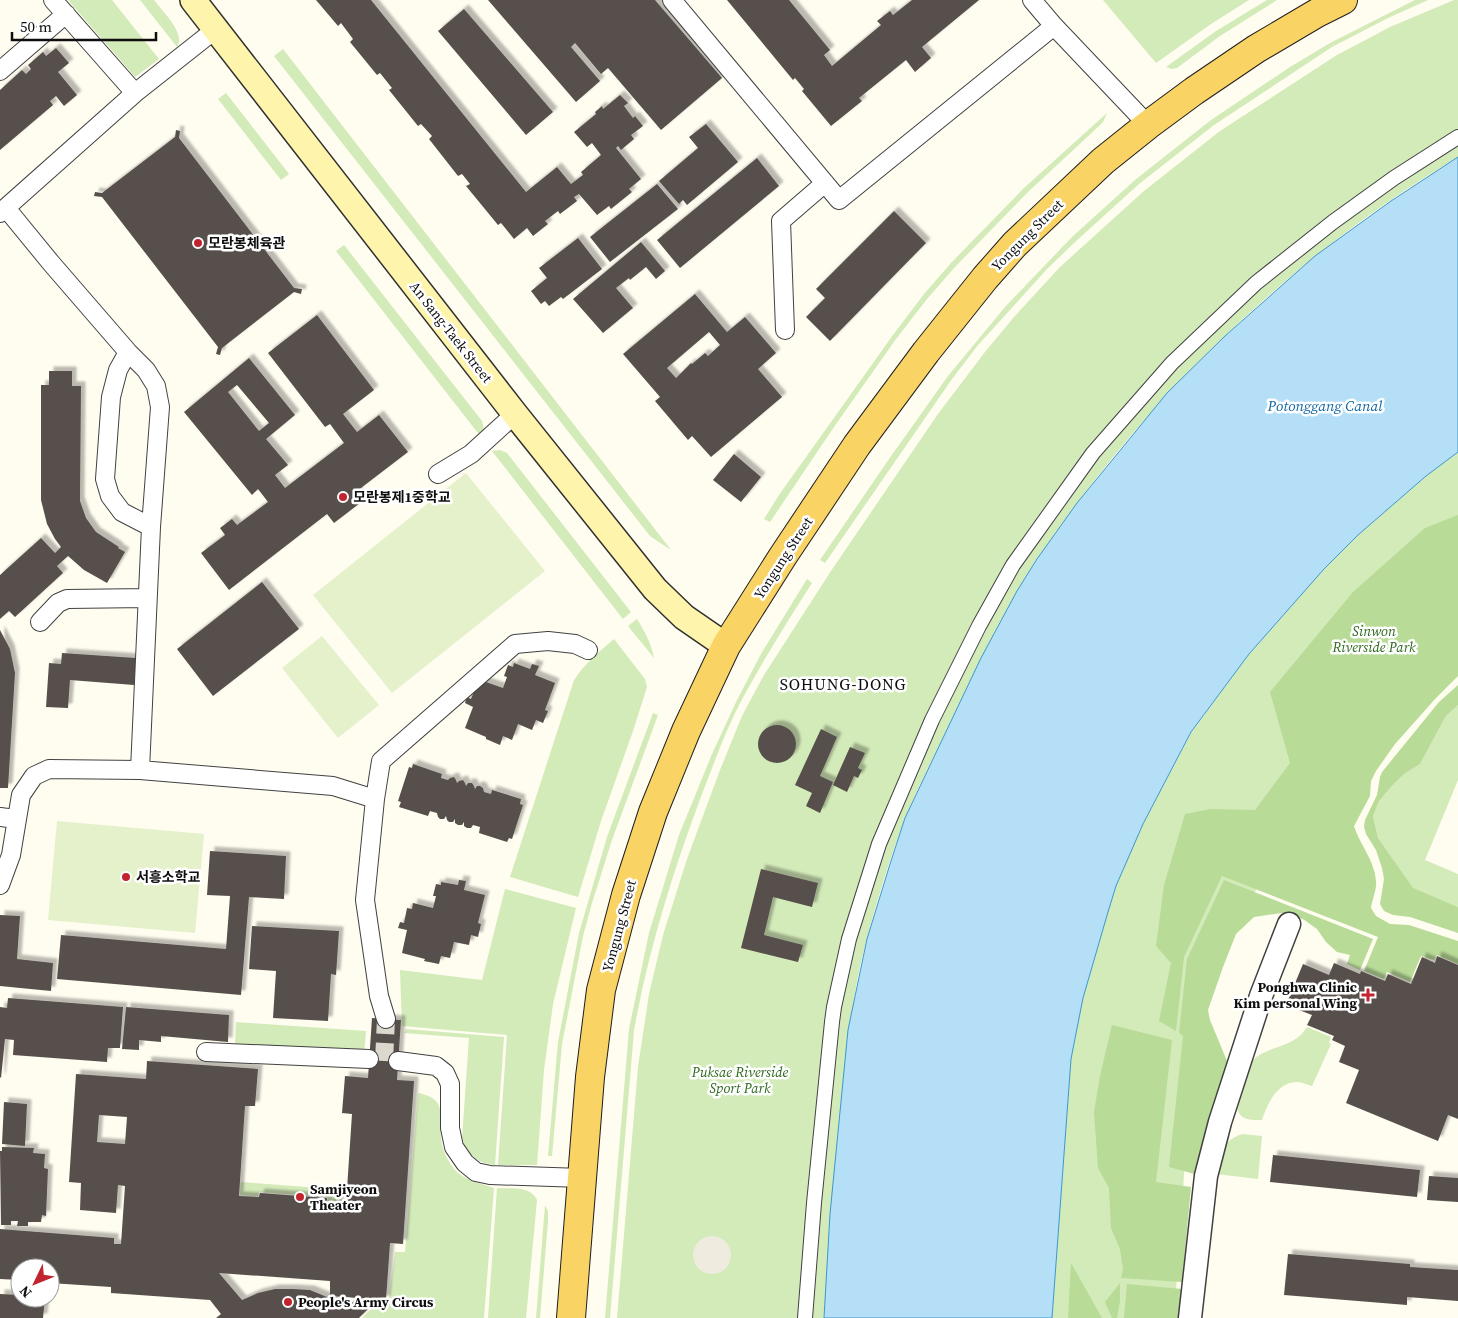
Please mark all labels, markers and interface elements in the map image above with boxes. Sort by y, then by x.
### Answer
scale bar [12,10,156,42]
text: 50 m [20,16,52,37]
street label: Yongung Street [987,194,1068,275]
place label: 모란봉체육관 [208,233,285,253]
marker: 모란봉체육관 [192,237,204,249]
street label: An Sang-Taek Street [405,277,497,387]
water label: Potonggang Canal [1267,395,1383,416]
place label: 모란봉제1중학교 [353,487,451,507]
marker: 모란봉제1중학교 [337,491,349,503]
street label: Yongung Street [749,513,817,603]
park label: Sinwon Riverside Park [1331,621,1416,657]
district label: SOHUNG-DONG [780,673,906,695]
place label: 서흥소학교 [136,867,201,887]
marker: 서흥소학교 [120,871,132,883]
street label: Yongung Street [597,877,641,974]
place label: Ponghwa Clinic Kim personal Wing [1233,977,1357,1013]
marker: Ponghwa Clinic Kim personal Wing [1361,988,1375,1002]
park label: Puksae Riverside Sport Park [691,1062,789,1098]
place label: Samjiyeon Theater [310,1179,378,1215]
marker: Samjiyeon Theater [294,1191,306,1203]
north arrow [10,1258,60,1308]
text: N [15,1281,36,1302]
place label: People's Army Circus [298,1292,434,1312]
marker: People's Army Circus [282,1296,294,1308]

